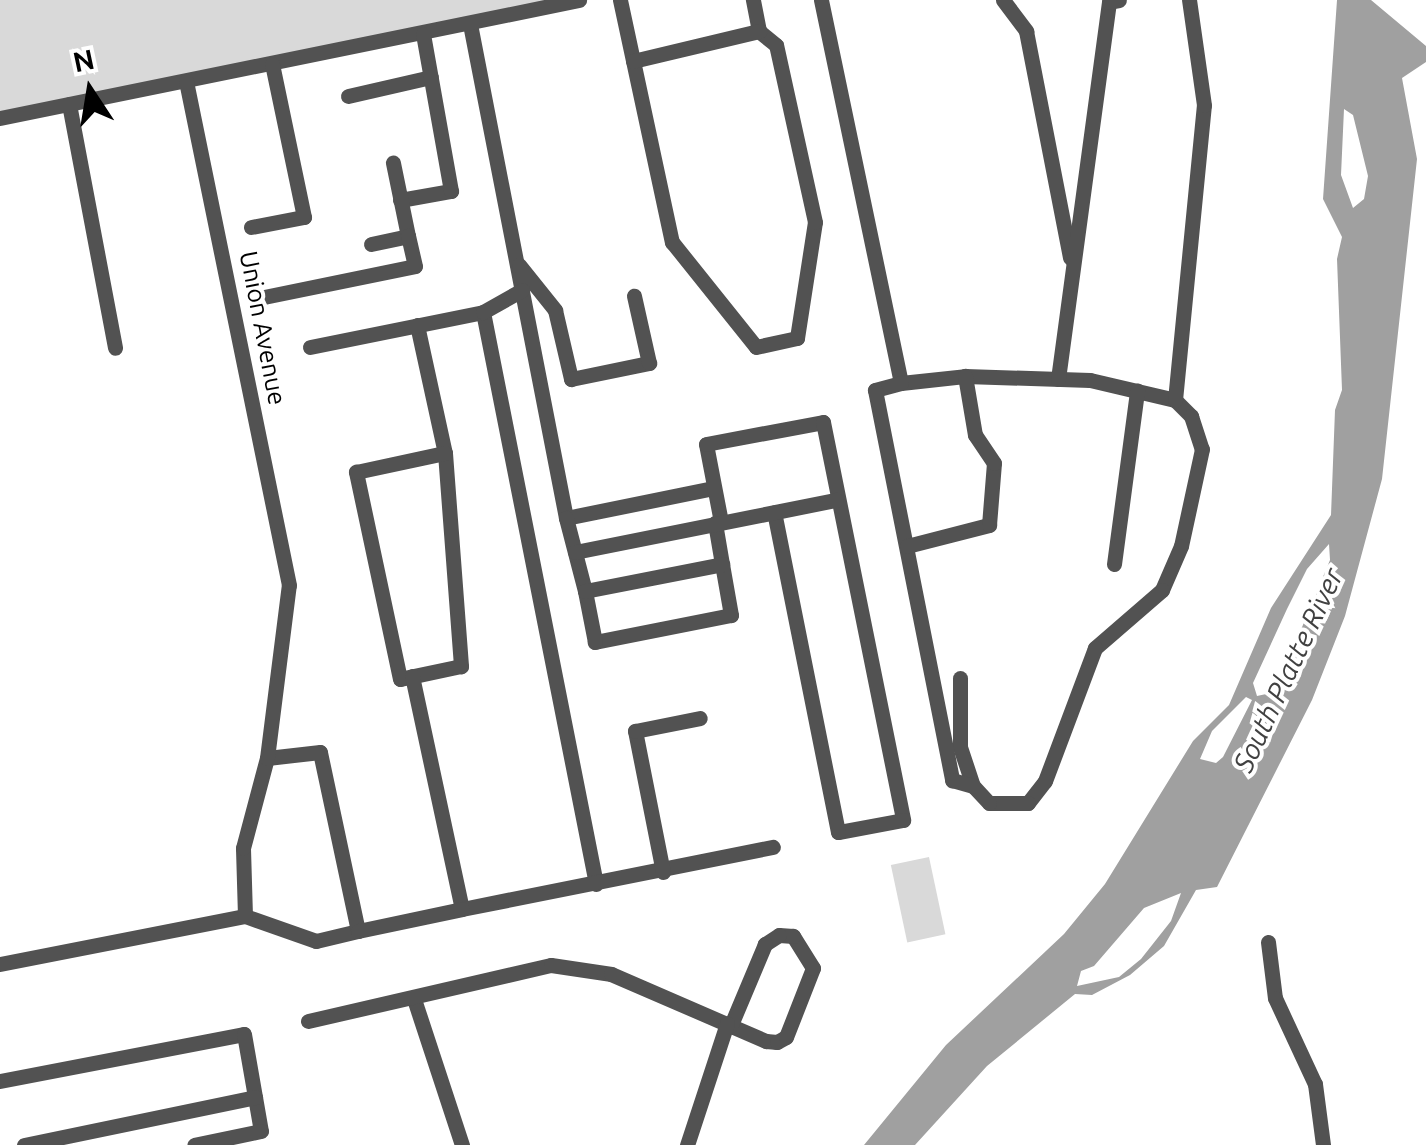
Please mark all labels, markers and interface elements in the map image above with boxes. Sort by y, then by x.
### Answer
north arrow [40,40,140,140]
text: N [70,43,97,78]
street label: Union Avenue [233,248,293,408]
water label: South Platte River [1226,563,1350,777]

